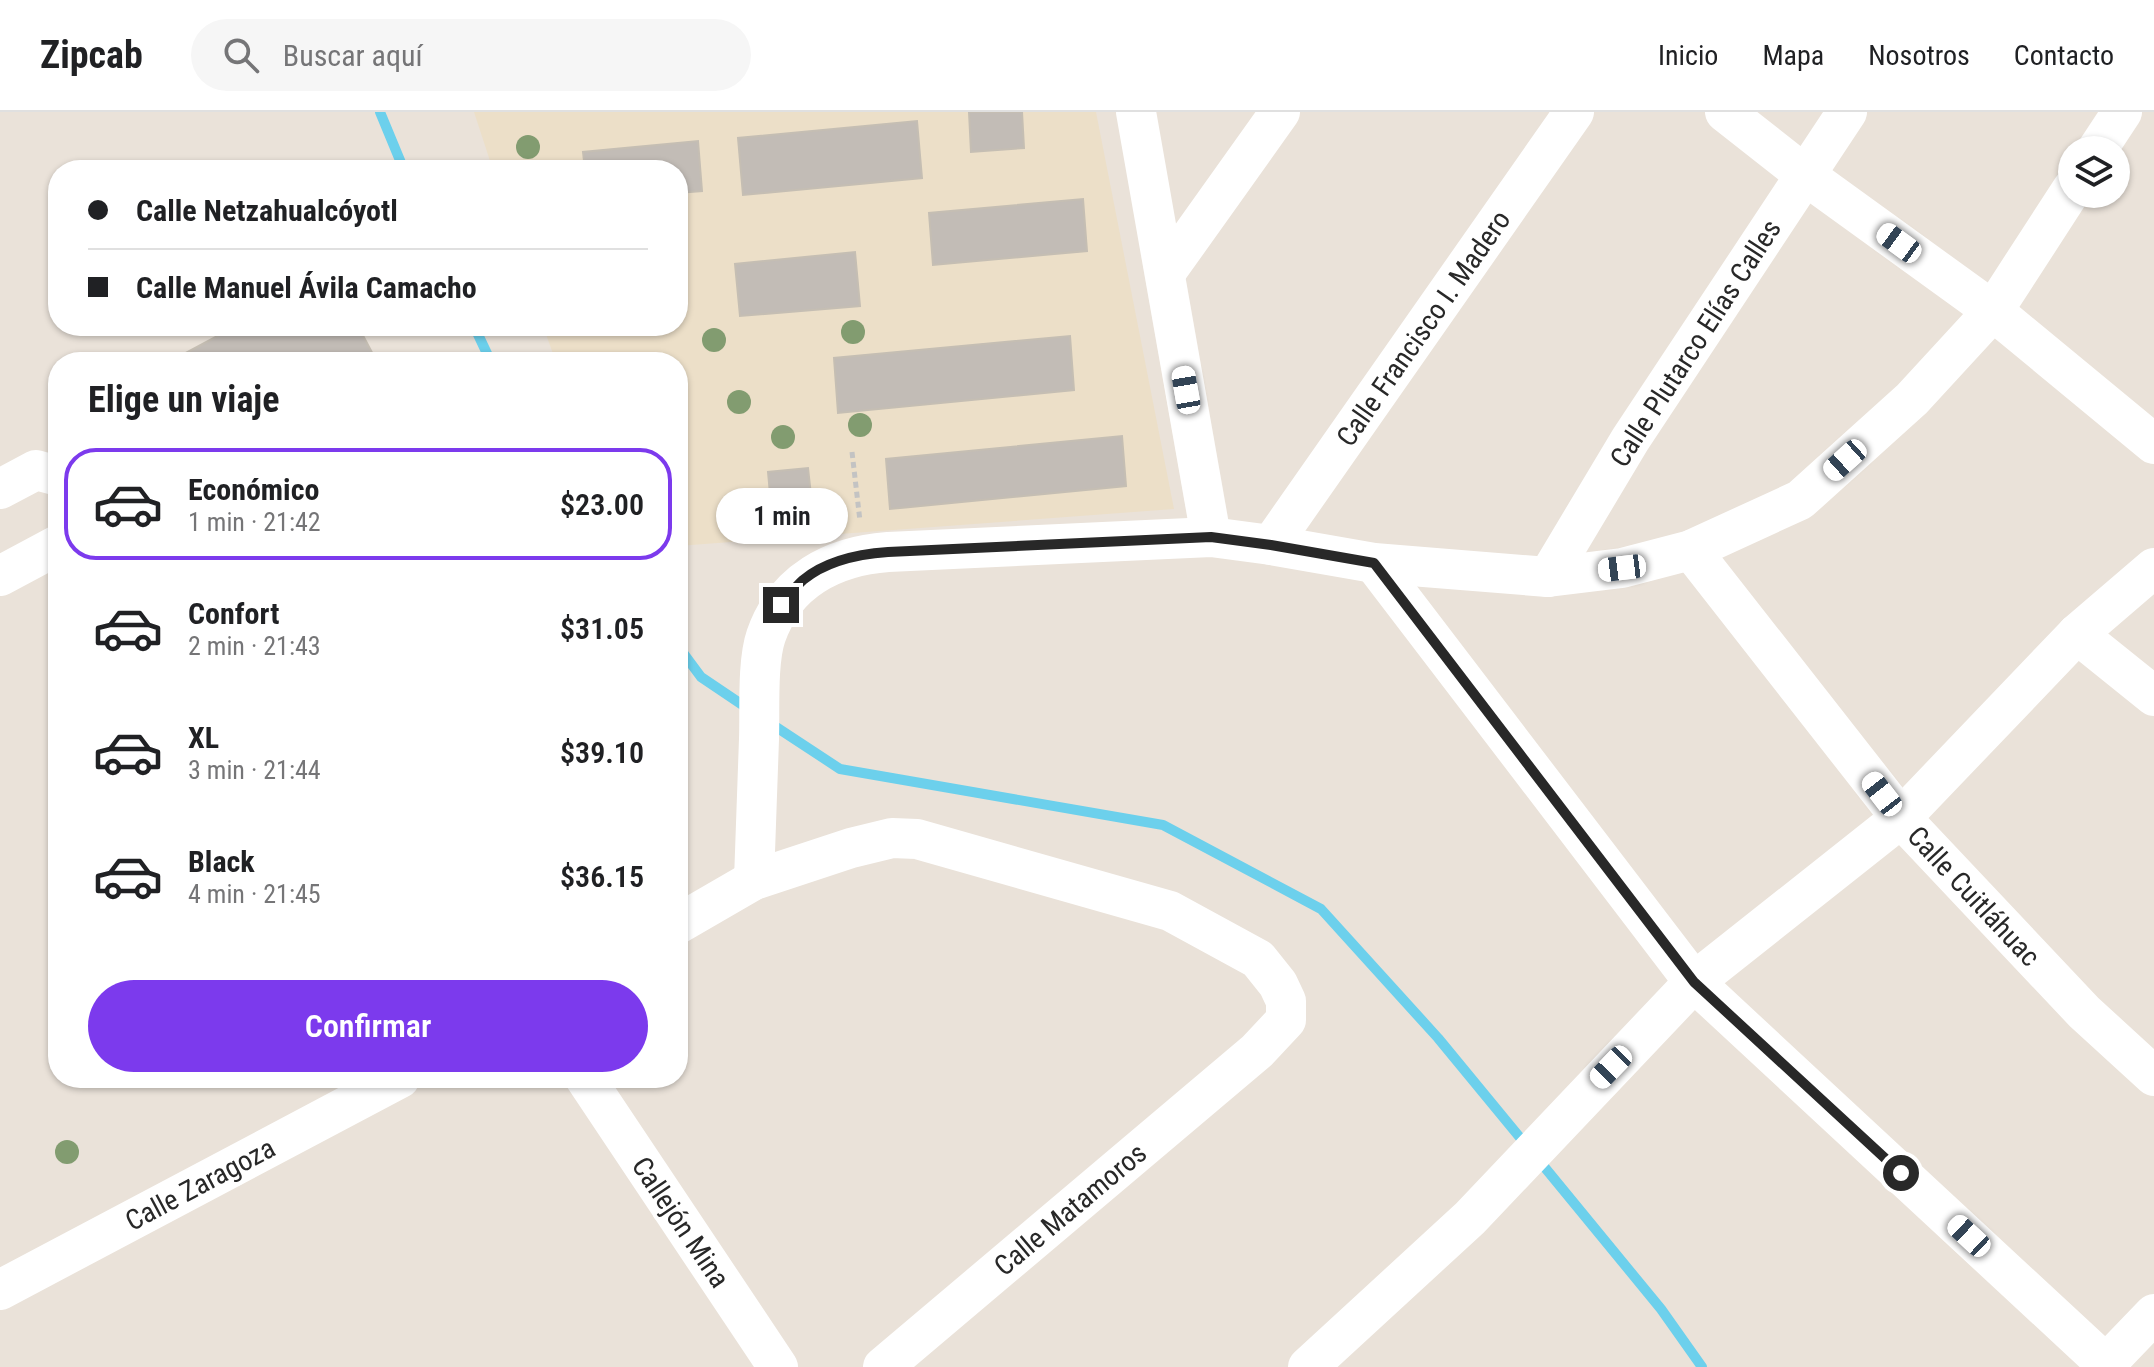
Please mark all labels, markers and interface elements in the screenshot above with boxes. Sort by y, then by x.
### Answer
search box [191,19,751,91]
text: Zipcab [40,33,143,77]
icon: search [219,33,263,77]
text: Buscar aquí [283,38,423,73]
text: Inicio [1658,39,1718,72]
text: Mapa [1762,39,1824,72]
text: Nosotros [1868,39,1970,72]
text: Contacto [2014,39,2114,72]
map controls [2058,136,2130,208]
button: layers [2058,136,2130,208]
text: Calle Netzahualcóyotl [136,193,398,228]
street label: Calle Francisco I. Madero [1330,204,1517,452]
street label: Calle Plutarco Elías Calles [1603,213,1788,473]
car [1873,219,1925,267]
text: Calle Manuel Ávila Camacho [136,270,477,305]
car [1170,364,1202,416]
text: Elige un viaje [88,379,279,421]
car [1819,435,1871,485]
icon: car [92,468,164,540]
text: Económico [188,472,319,507]
text: $23.00 [560,487,644,522]
callout: 1 min [715,489,847,545]
text: 1 min [753,501,811,531]
text: 1 min · 21:42 [188,507,321,537]
car [1597,553,1647,583]
route end [763,587,799,623]
icon: car [92,592,164,664]
text: Confort [188,596,279,631]
text: $31.05 [560,611,644,646]
text: 2 min · 21:43 [188,631,321,661]
icon: car [92,716,164,788]
text: XL [188,720,219,755]
text: $39.10 [560,735,644,770]
text: 3 min · 21:44 [188,755,321,785]
car [1858,768,1906,820]
street label: Calle Cuitláhuac [1901,820,2047,973]
icon: car [92,840,164,912]
text: Black [188,844,255,879]
text: $36.15 [560,859,644,894]
text: 4 min · 21:45 [188,879,321,909]
button: Confirmar [88,980,648,1072]
car [1586,1041,1636,1093]
street label: Calle Zaragoza [120,1131,281,1238]
street label: Calle Matamoros [988,1136,1153,1283]
street label: Callejón Mina [625,1151,736,1294]
route start [1883,1155,1919,1191]
car [1943,1211,1995,1261]

